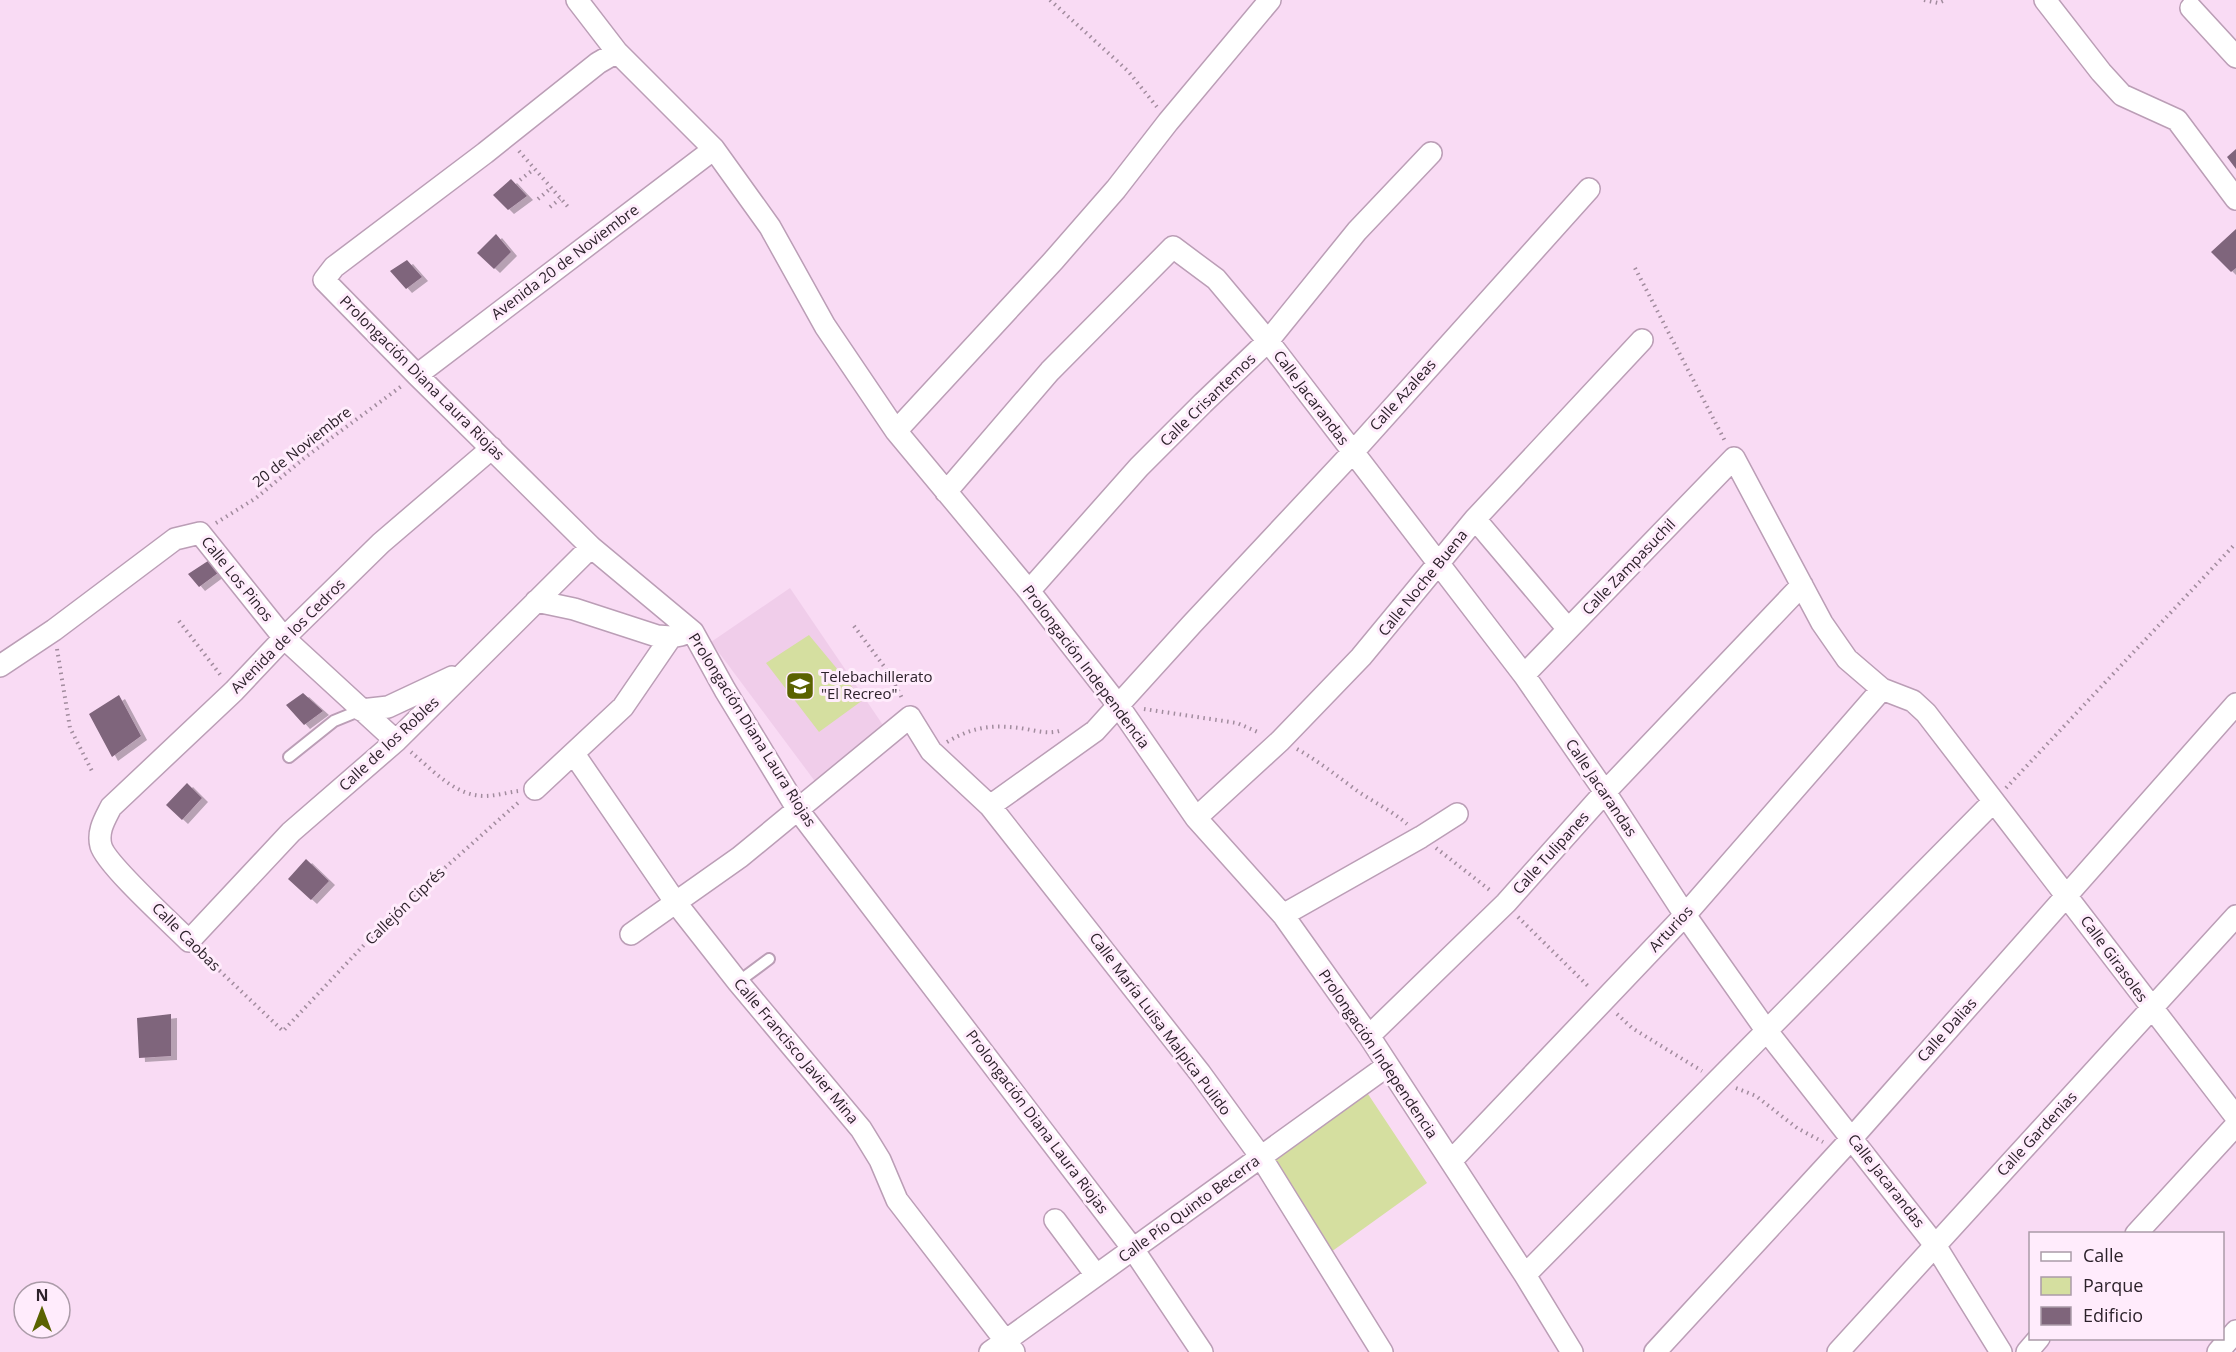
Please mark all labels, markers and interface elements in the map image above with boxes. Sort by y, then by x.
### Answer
street label: Avenida 20 de Noviembre [487,199,642,323]
street label: Prolongación Diana Laura Riojas [336,291,509,464]
street label: Calle Jacarandas [1270,346,1354,449]
street label: Calle Crisantemos [1155,348,1259,450]
street label: Calle Azaleas [1365,354,1440,435]
street label: 20 de Noviembre [248,401,355,491]
street label: Calle Zampasuchil [1577,514,1679,619]
street label: Calle Noche Buena [1373,525,1471,640]
street label: Calle Los Pinos [197,532,278,625]
street label: Avenida de los Cedros [226,574,349,697]
street label: Prolongación Independencia [1019,581,1155,752]
street label: Prolongación Diana Laura Riojas [685,629,821,830]
place label: Telebachillerato "El Recreo" [821,666,932,703]
school or university icon: Telebachillerato "El Recreo" [784,670,816,702]
street label: Calle de los Robles [334,692,443,795]
street label: Calle Jacarandas [1562,735,1642,840]
street label: Calle Tulipanes [1508,807,1593,898]
street label: Callejón Ciprés [360,862,449,949]
street label: Calle Caobas [148,898,225,975]
street label: Arturios [1644,901,1697,956]
street label: Calle Girasoles [2077,911,2153,1006]
street label: Calle María Luisa Malpica Pulido [1085,928,1236,1119]
street label: Prolongación Independencia [1315,965,1443,1142]
street label: Calle Francisco Javier Mina [730,973,864,1127]
street label: Calle Dalias [1912,993,1980,1066]
street label: Prolongación Diana Laura Riojas [962,1025,1114,1217]
street label: Calle Gardenias [1992,1087,2081,1180]
street label: Calle Jacarandas [1844,1129,1930,1231]
street label: Calle Pío Quinto Becerra [1114,1150,1263,1266]
legend [2029,1232,2224,1340]
text: Calle [2083,1243,2124,1267]
text: Parque [2083,1273,2143,1297]
north arrow [12,1280,72,1340]
text: N [35,1284,49,1306]
text: Edificio [2083,1303,2143,1327]

